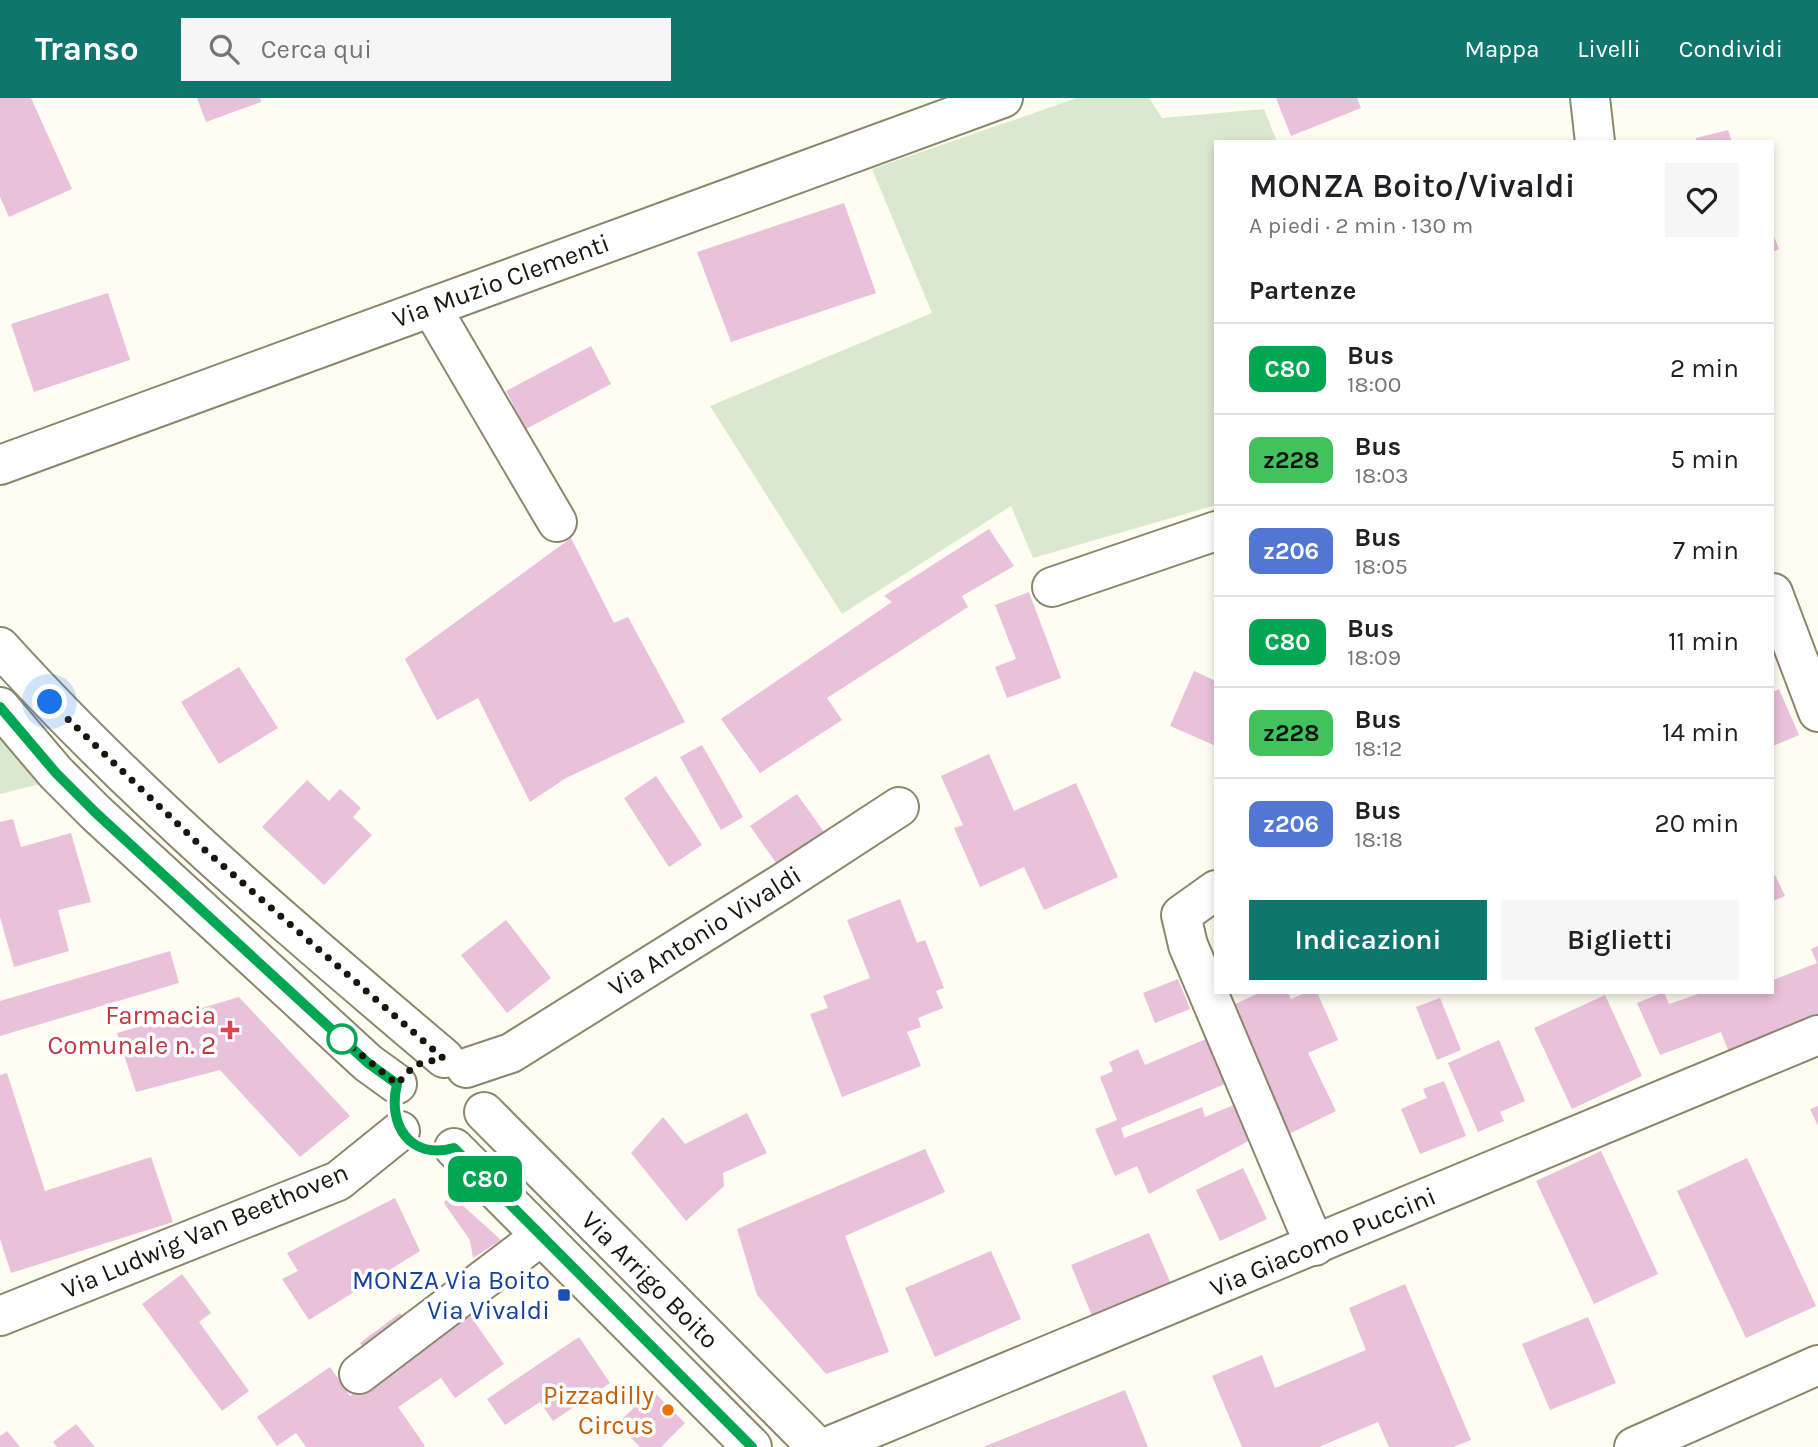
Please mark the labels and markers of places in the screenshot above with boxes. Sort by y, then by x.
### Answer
place label: Farmacia Comunale n. 2 [47,1000,216,1061]
marker: Farmacia Comunale n. 2 [222,1022,238,1038]
unlabelled marker [327,1024,357,1054]
place label: MONZA Via Boito Via Vivaldi [352,1265,550,1326]
marker: MONZA Via Boito Via Vivaldi [556,1287,572,1303]
place label: Pizzadilly Circus [543,1380,654,1441]
marker: Pizzadilly Circus [660,1402,676,1418]

